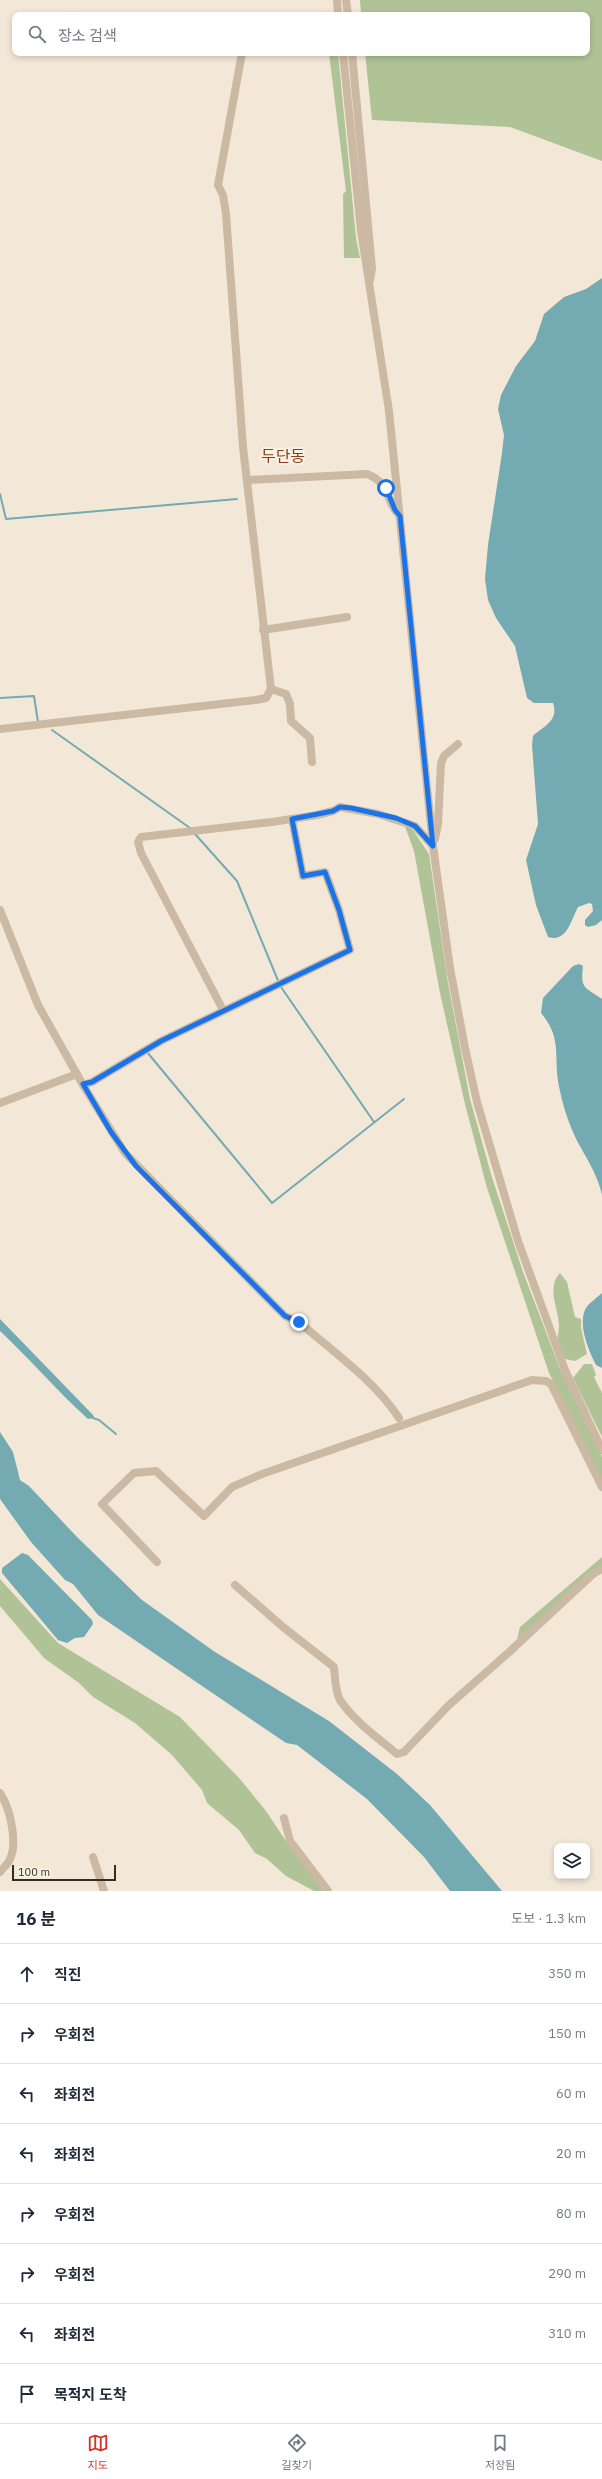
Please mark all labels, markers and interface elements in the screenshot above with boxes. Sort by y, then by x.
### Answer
search box [12,12,590,56]
icon: search [26,23,48,45]
text: 장소 검색 [58,26,117,45]
district label: 두단동 [261,446,305,466]
route start [377,479,395,497]
route end [290,1313,308,1331]
map controls [554,1843,590,1879]
button: layers [554,1843,590,1879]
scale bar [12,1863,116,1882]
text: 100 m [18,1865,50,1879]
text: 16 분 [16,1908,56,1930]
text: 도보 · 1.3 km [511,1910,586,1927]
icon: ahead [16,1963,38,1985]
text: 직진 [54,1965,82,1984]
text: 350 m [548,1965,586,1982]
icon: right [16,2023,38,2045]
text: 우회전 [54,2025,95,2044]
text: 150 m [548,2025,586,2042]
icon: left [16,2083,38,2105]
text: 좌회전 [54,2085,95,2104]
text: 60 m [556,2085,586,2102]
icon: left [16,2143,38,2165]
text: 좌회전 [54,2145,95,2164]
text: 20 m [556,2145,586,2162]
icon: right [16,2203,38,2225]
text: 우회전 [54,2205,95,2224]
text: 80 m [556,2205,586,2222]
icon: right [16,2263,38,2285]
text: 우회전 [54,2265,95,2284]
text: 290 m [548,2265,586,2282]
icon: left [16,2323,38,2345]
text: 좌회전 [54,2325,95,2344]
text: 310 m [548,2325,586,2342]
icon: arrive [16,2383,38,2405]
text: 목적지 도착 [54,2385,127,2404]
tab: 지도 [87,2432,109,2472]
tab: 길찾기 [282,2432,312,2472]
tab: 저장됨 [485,2432,515,2472]

